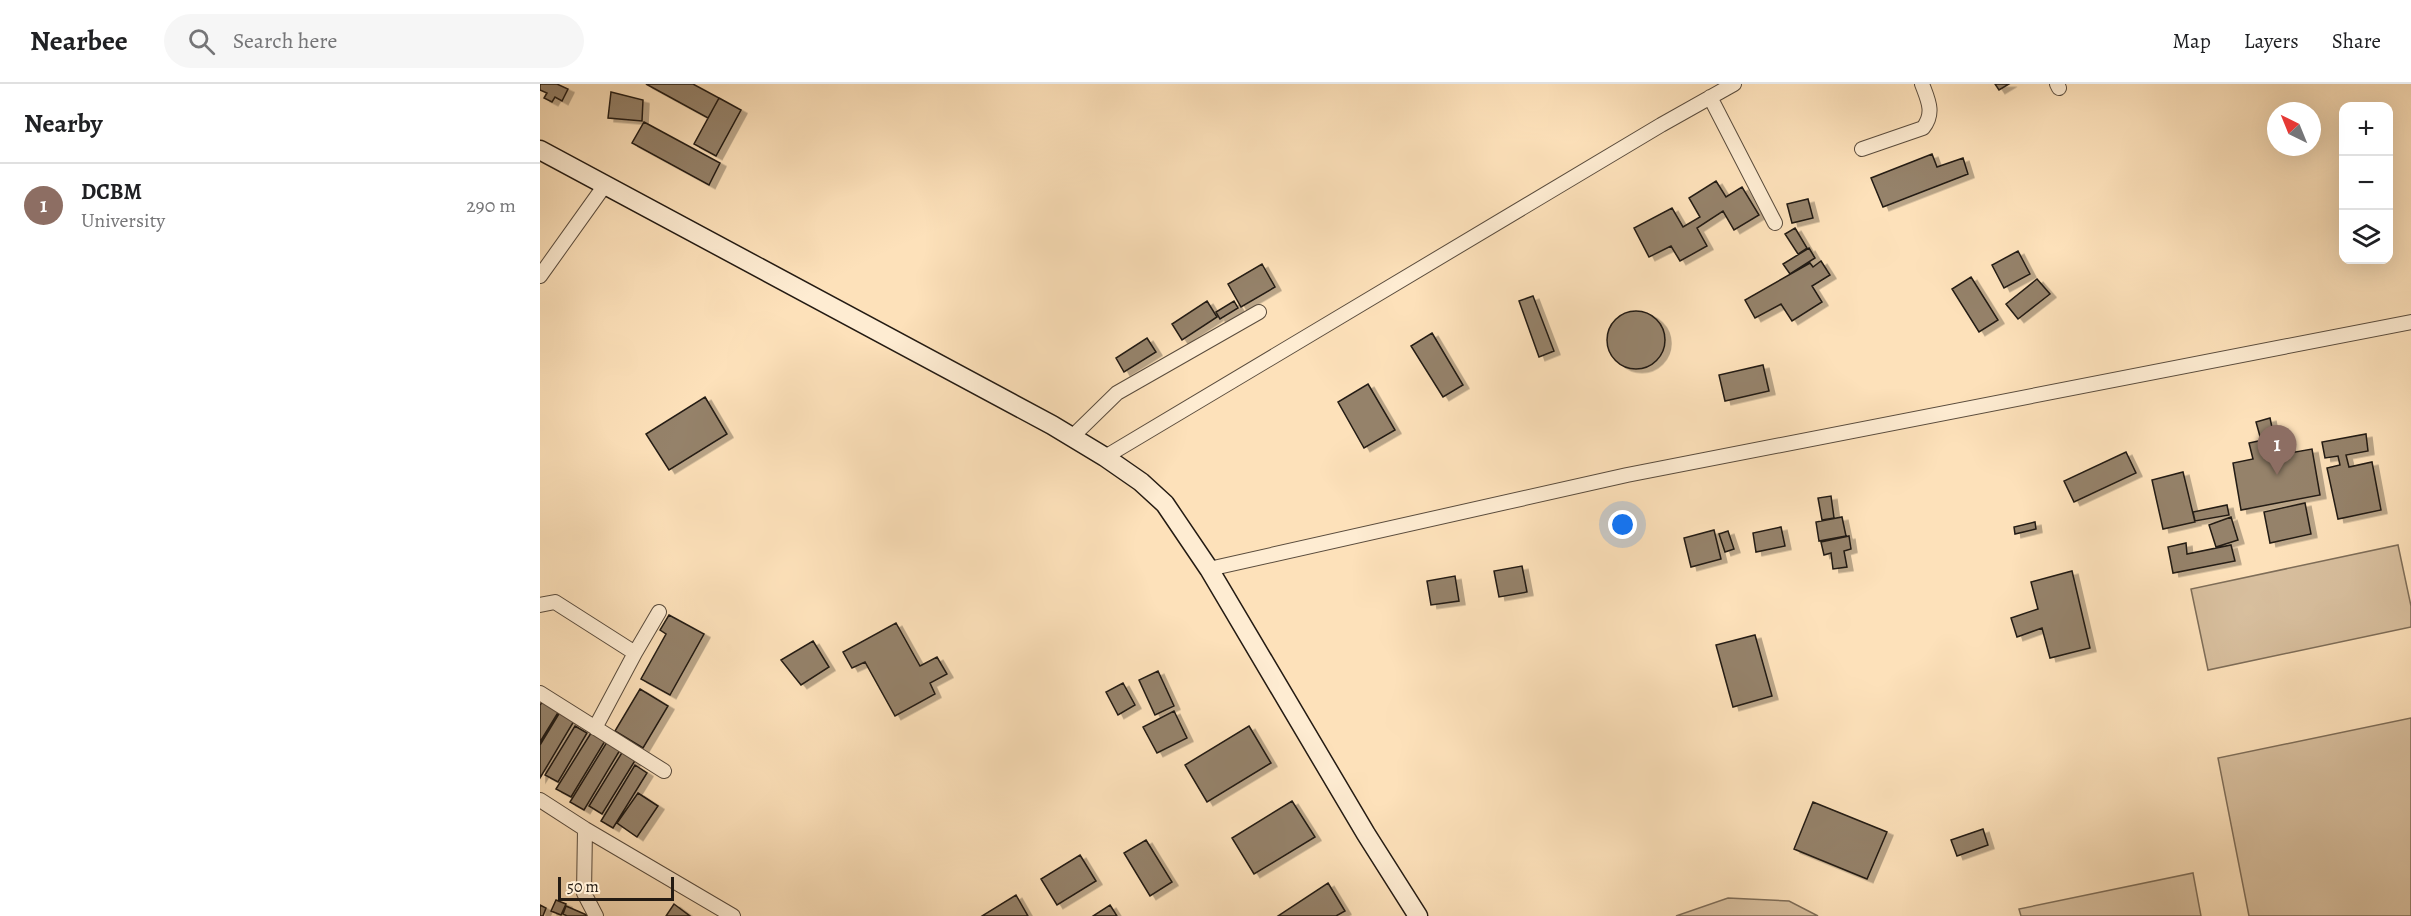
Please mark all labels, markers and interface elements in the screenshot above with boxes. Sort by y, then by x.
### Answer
search box [164,14,584,68]
text: Nearbee [30,22,128,60]
icon: search [185,25,218,58]
text: Search here [233,26,337,56]
text: Map [2172,27,2211,55]
text: Layers [2244,27,2299,55]
text: Share [2332,27,2381,55]
north arrow [2267,102,2321,156]
map controls [2339,102,2393,264]
button: + [2339,102,2393,156]
text: Nearby [24,106,103,141]
button: − [2339,156,2393,210]
text: DCBM [81,177,142,207]
text: 1 [40,192,47,219]
text: 290 m [466,192,516,219]
text: University [81,207,165,234]
button: layers [2339,210,2393,264]
pin: 1 [2258,426,2296,475]
your location [1608,510,1637,539]
scale bar [558,874,674,902]
text: 50 m [567,876,599,898]

